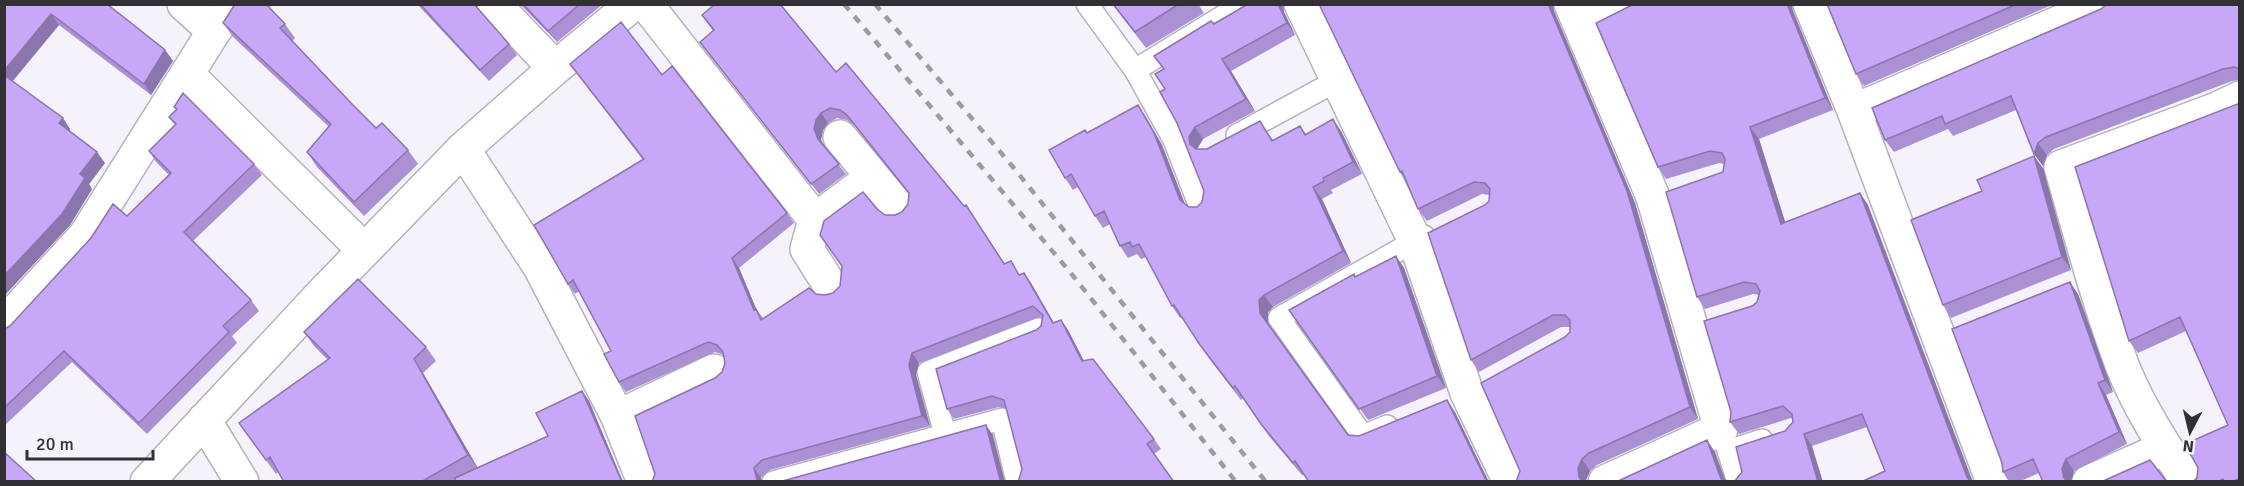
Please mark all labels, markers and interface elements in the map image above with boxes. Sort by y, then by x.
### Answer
north arrow [2160,402,2220,462]
scale bar [27,423,153,461]
text: 20 m [36,433,74,455]
text: N [2182,435,2195,456]

